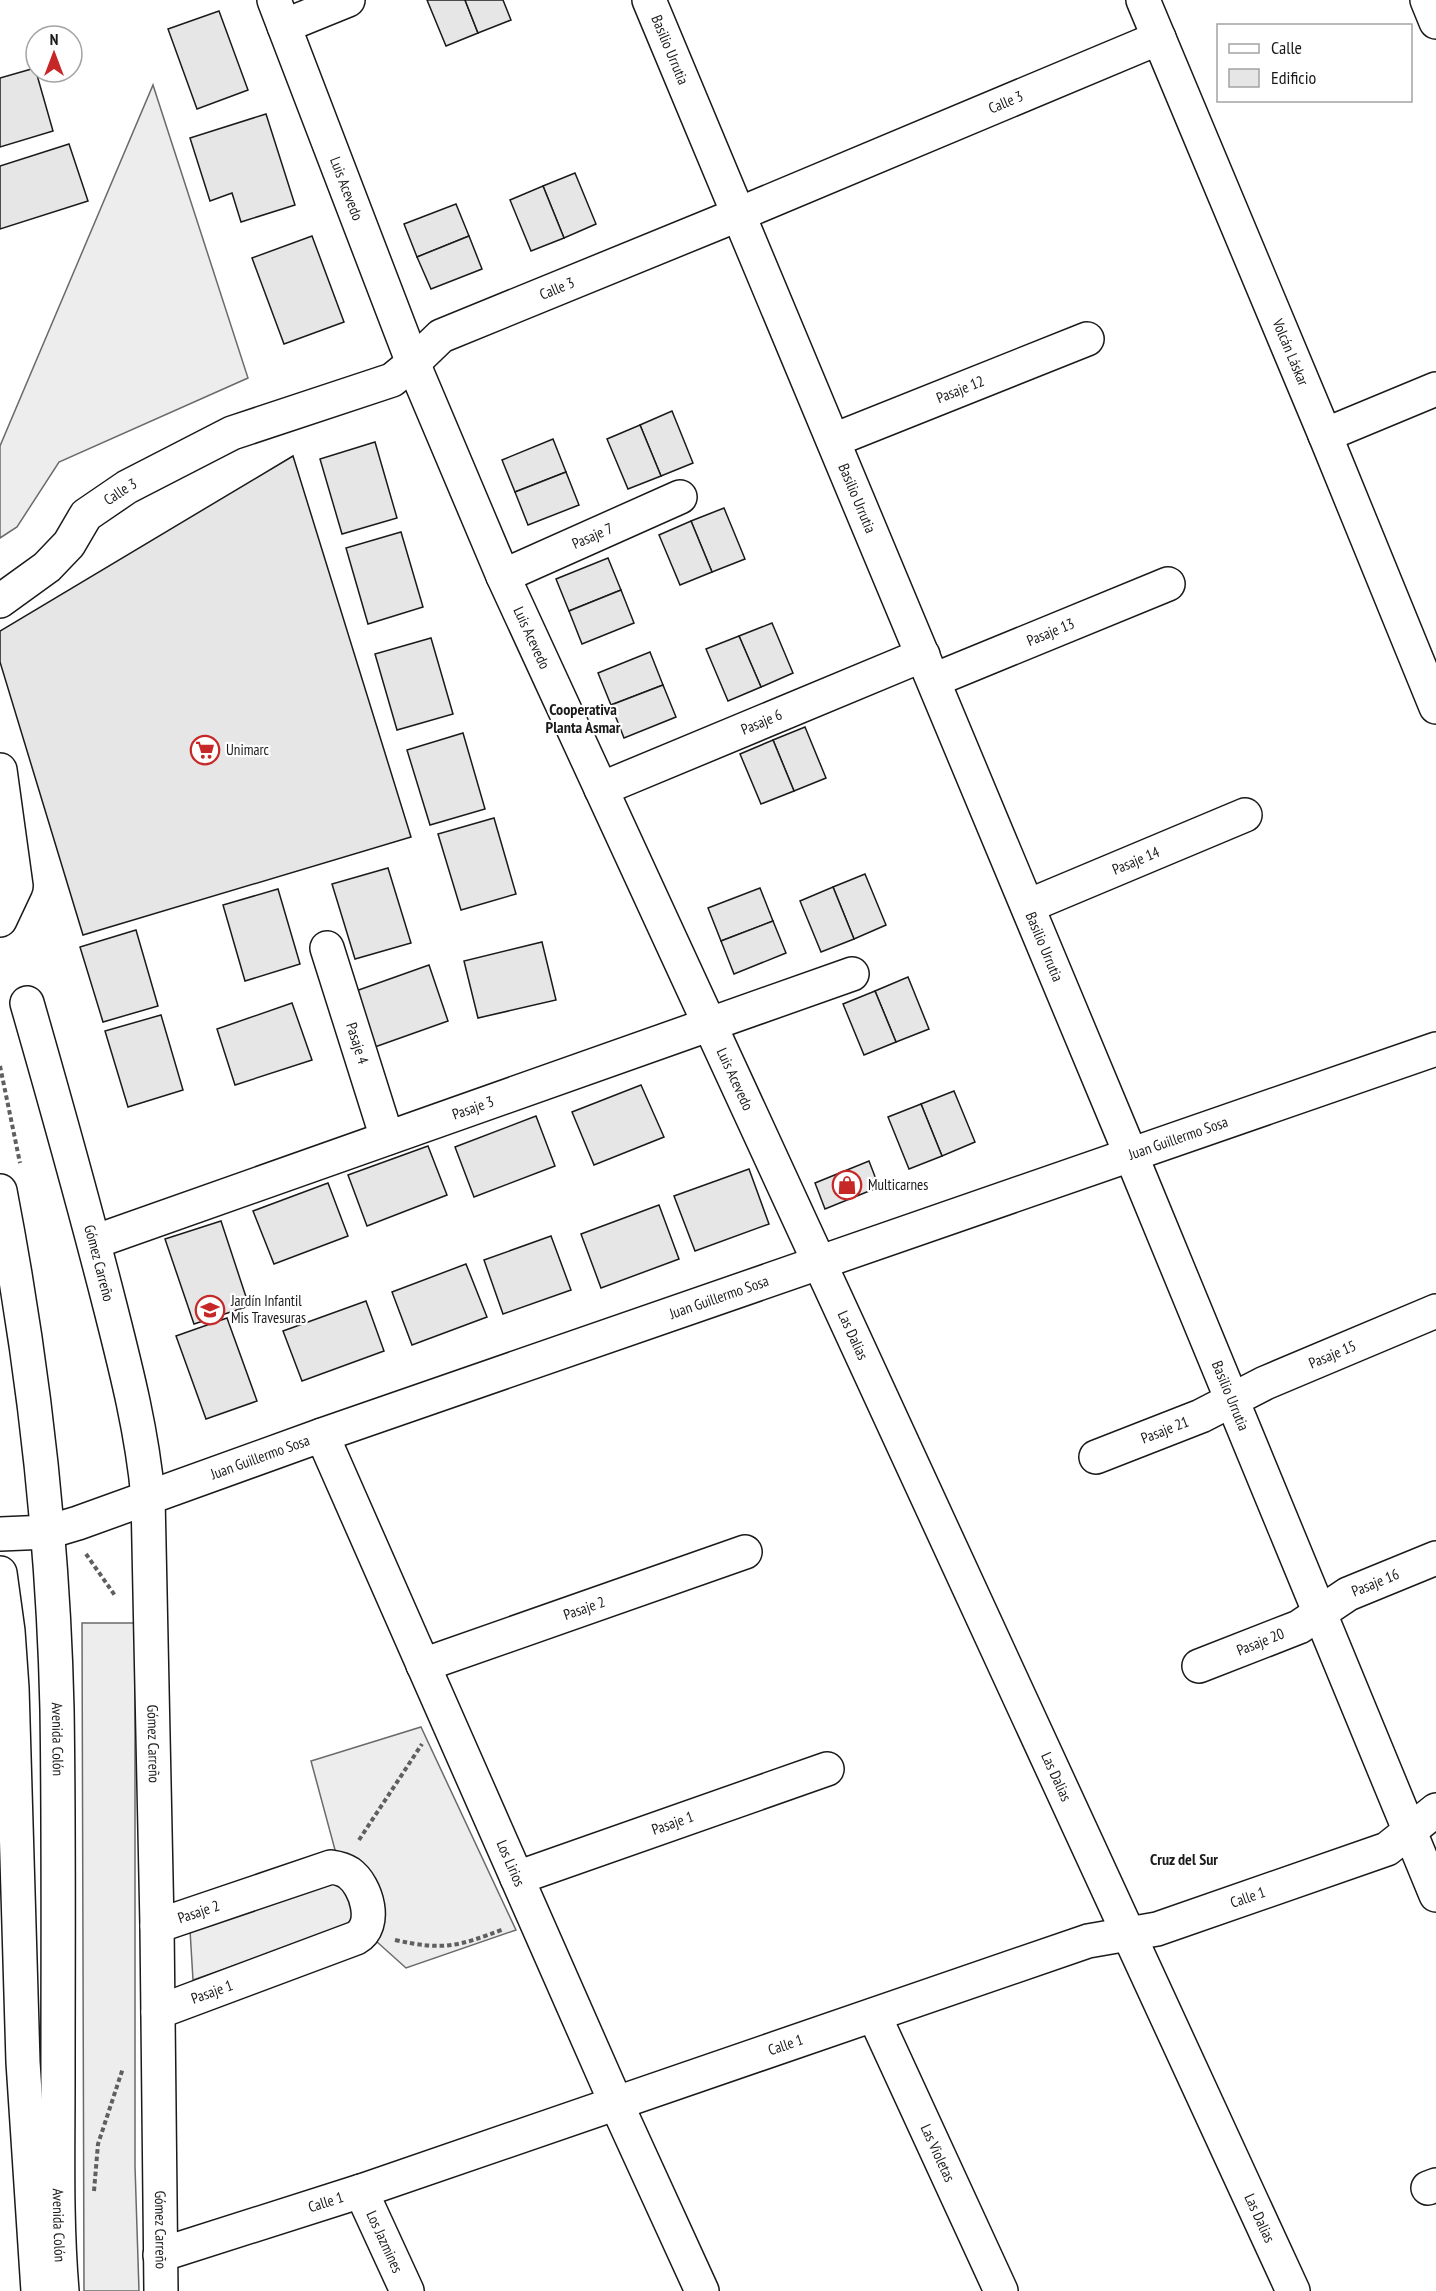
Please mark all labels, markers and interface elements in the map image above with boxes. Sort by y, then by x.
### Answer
street label: Basilio Urrutia [647,12,693,87]
north arrow [24,24,84,84]
legend [1217,24,1412,102]
text: N [50,29,58,49]
text: Calle [1271,36,1302,59]
text: Edificio [1271,66,1317,89]
street label: Calle 3 [985,86,1026,117]
street label: Luis Acevedo [326,154,367,223]
street label: Calle 3 [537,273,577,304]
street label: Volcán Láskar [1268,315,1314,389]
street label: Pasaje 12 [934,371,987,407]
street label: Basilio Urrutia [834,460,880,536]
street label: Calle 3 [100,474,140,509]
street label: Pasaje 7 [569,518,616,553]
street label: Luis Acevedo [509,603,555,672]
street label: Pasaje 13 [1024,614,1077,650]
district label: Cooperativa Planta Asmar [546,699,621,737]
street label: Pasaje 6 [738,705,785,739]
supermarket icon: Unimarc [189,734,221,766]
place label: Unimarc [226,740,270,759]
street label: Pasaje 14 [1109,842,1162,879]
street label: Basilio Urrutia [1022,909,1068,984]
street label: Pasaje 4 [342,1020,373,1067]
street label: Luis Acevedo [713,1045,758,1113]
street label: Pasaje 3 [449,1091,496,1124]
street label: Juan Guillermo Sosa [1125,1112,1230,1164]
shop icon: Multicarnes [831,1169,863,1201]
place label: Multicarnes [868,1175,928,1194]
street label: Gómez Carreño [80,1223,118,1303]
street label: Juan Guillermo Sosa [666,1271,771,1323]
place label: Jardín Infantil Mis Travesuras [230,1291,306,1327]
school or university icon: Jardín Infantil Mis Travesuras [194,1294,226,1326]
street label: Las Dalias [834,1308,873,1363]
street label: Pasaje 15 [1306,1336,1359,1372]
street label: Basilio Urrutia [1208,1358,1254,1433]
street label: Pasaje 21 [1138,1412,1191,1447]
street label: Juan Guillermo Sosa [207,1430,312,1484]
street label: Pasaje 16 [1349,1564,1402,1601]
street label: Pasaje 2 [561,1592,608,1624]
street label: Pasaje 20 [1234,1624,1287,1659]
street label: Avenida Colón [48,1702,68,1776]
street label: Gómez Carreño [143,1705,164,1783]
street label: Las Dalias [1037,1749,1076,1804]
street label: Pasaje 1 [649,1807,696,1839]
street label: Los Lirios [492,1837,530,1889]
district label: Cruz del Sur [1150,1849,1218,1869]
street label: Calle 1 [1228,1882,1268,1912]
street label: Pasaje 2 [175,1896,222,1927]
street label: Pasaje 1 [188,1975,235,2008]
street label: Calle 1 [765,2030,806,2059]
street label: Las Violetas [916,2121,959,2185]
street label: Calle 1 [306,2187,346,2216]
street label: Avenida Colón [49,2188,70,2263]
street label: Las Dalias [1240,2190,1279,2246]
street label: Gómez Carreño [151,2191,171,2269]
street label: Los Jazmines [362,2208,407,2276]

